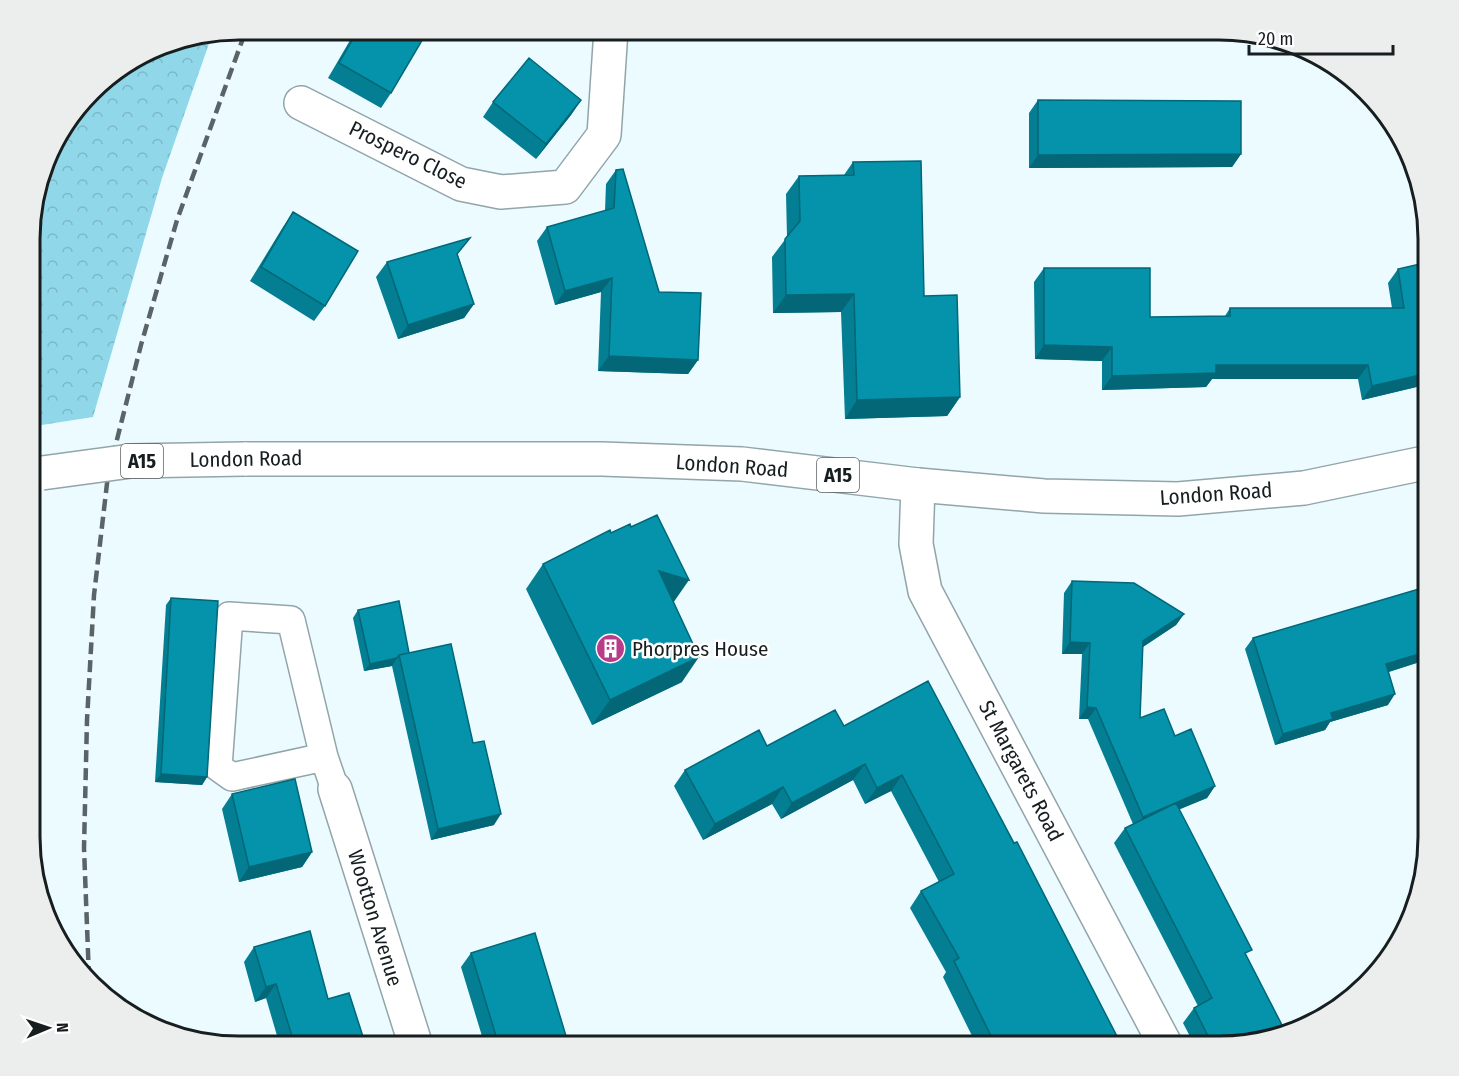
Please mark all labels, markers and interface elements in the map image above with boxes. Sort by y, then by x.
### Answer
scale bar [1249,18,1393,56]
text: 20 m [1258,28,1293,50]
street label: Prospero Close [345,115,471,195]
road number: A15 [121,444,163,478]
street label: London Road [189,445,303,473]
street label: London Road [675,449,789,483]
road number: A15 [817,458,859,492]
street label: London Road [1159,477,1273,511]
building icon: Phorpres House [595,633,627,665]
place label: Phorpres House [632,636,768,662]
street label: St Margarets Road [973,696,1069,846]
street label: Wootton Avenue [342,847,408,989]
north arrow [18,998,78,1058]
text: N [53,1022,72,1033]

